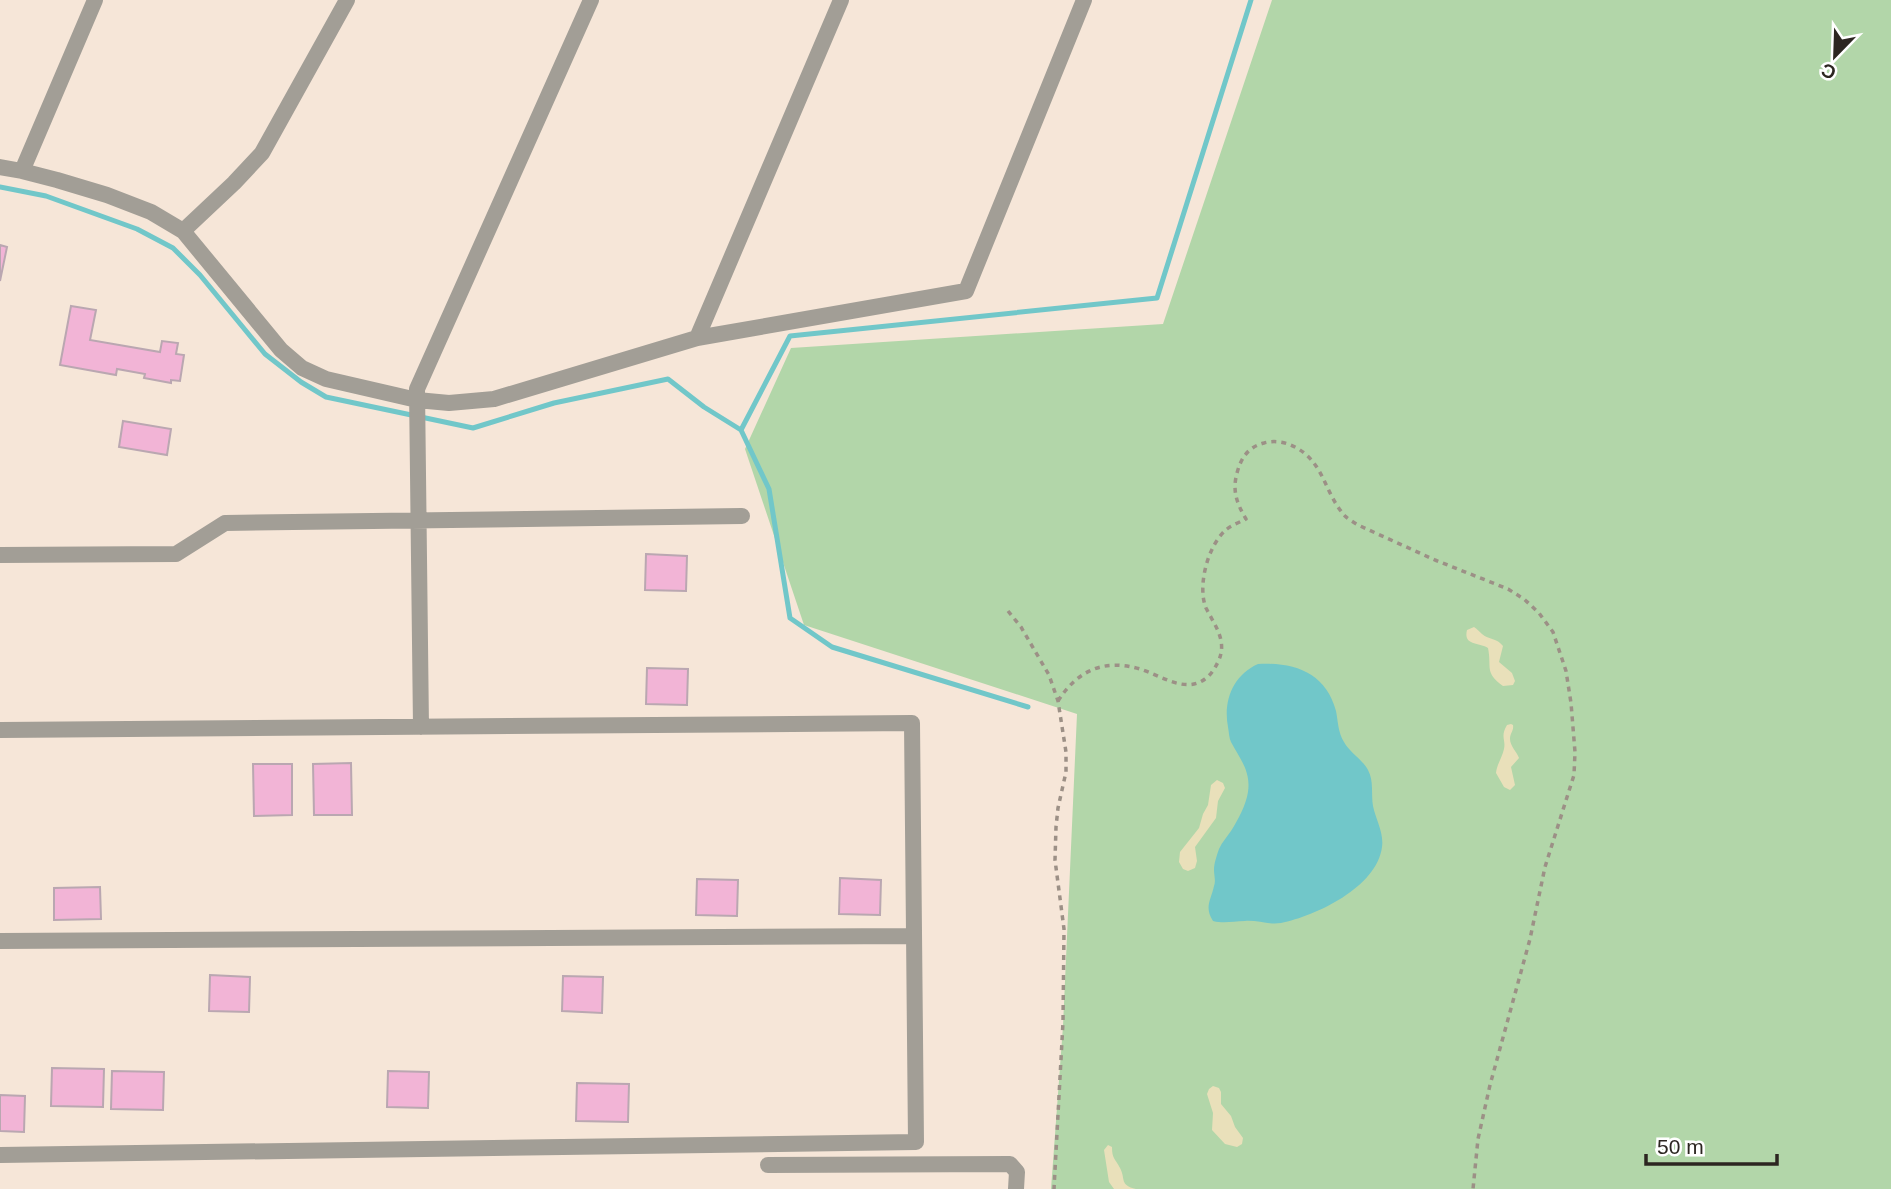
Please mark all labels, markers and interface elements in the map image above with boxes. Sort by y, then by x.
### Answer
north arrow [1800,21,1870,91]
text: С [1818,59,1839,84]
scale bar [1646,1122,1777,1166]
text: 50 m [1657,1135,1704,1158]

